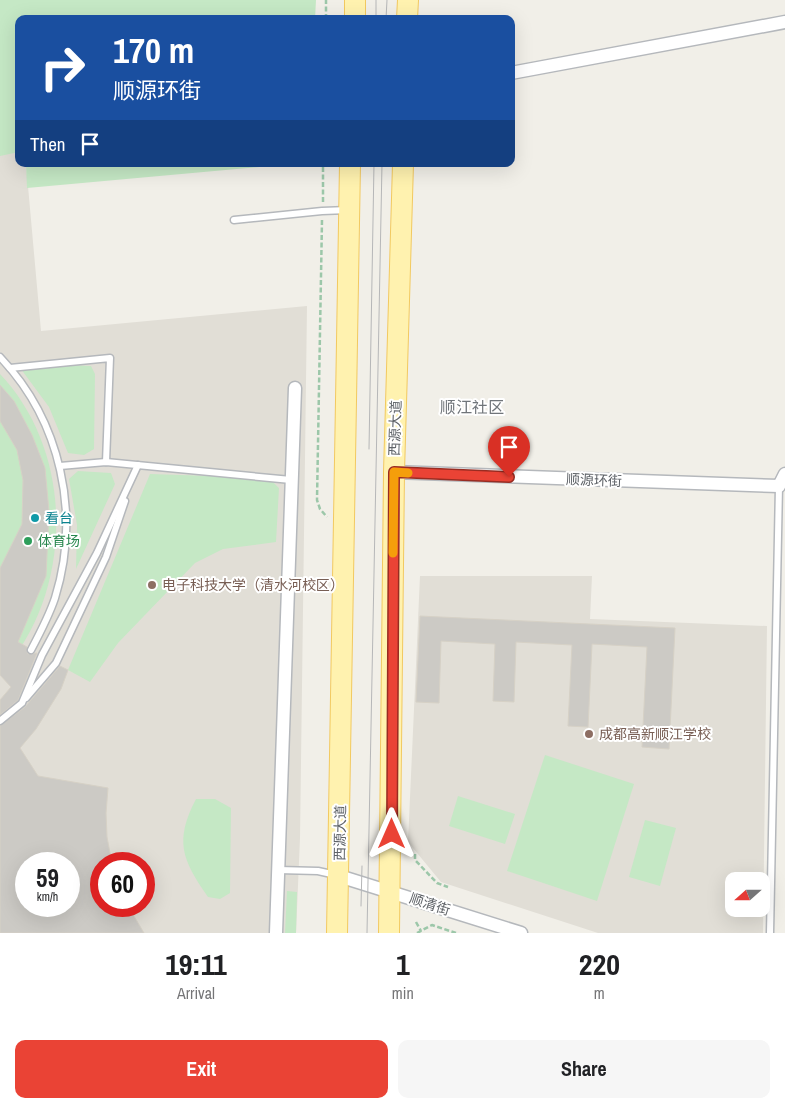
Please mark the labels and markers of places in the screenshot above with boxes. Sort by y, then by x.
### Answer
pin [488,426,530,477]
place label: 看台 [45,509,73,527]
marker: 看台 [29,512,41,524]
place label: 体育场 [38,532,80,550]
marker: 体育场 [22,535,34,547]
place label: 电子科技大学（清水河校区） [162,576,344,594]
marker: 电子科技大学（清水河校区） [146,579,158,591]
place label: 成都高新顺江学校 [599,725,711,743]
marker: 成都高新顺江学校 [583,728,595,740]

